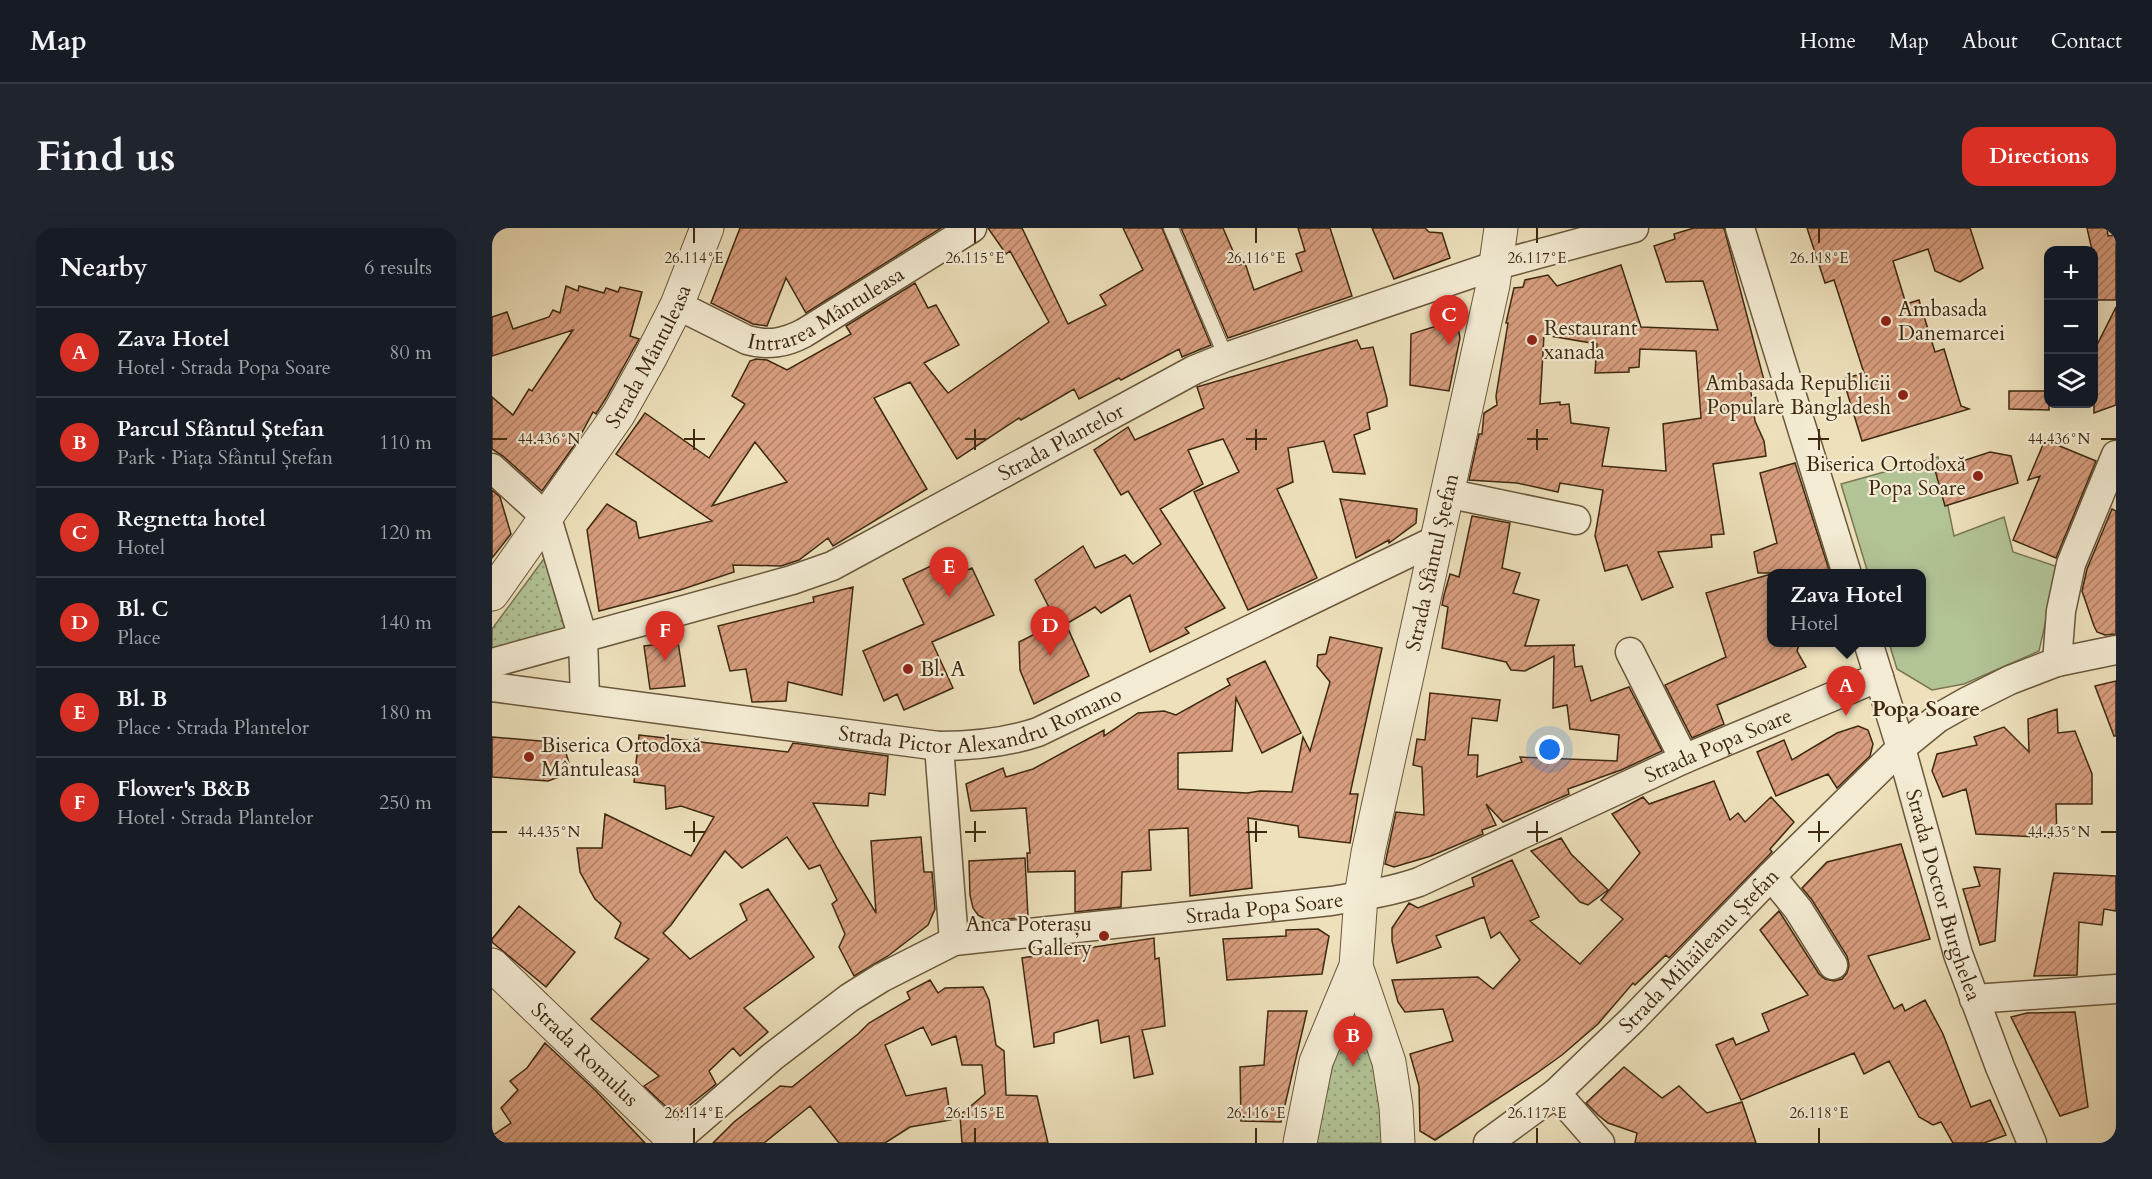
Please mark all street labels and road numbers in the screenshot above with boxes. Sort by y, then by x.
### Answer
street label: Intrarea Mântuleasa [745,260,910,358]
street label: Strada Mântuleasa [599,281,698,435]
street label: Strada Plantelor [993,396,1130,488]
street label: Strada Sfântul Ștefan [1399,471,1466,654]
street label: Strada Pictor Alexandru Romano [837,680,1126,761]
street label: Strada Popa Soare [1640,701,1796,790]
street label: Strada Doctor Burghelea [1898,786,1988,1005]
street label: Strada Mihăileanu Ștefan [1613,862,1786,1040]
street label: Strada Popa Soare [1185,885,1345,931]
street label: Strada Romulus [524,996,645,1113]

